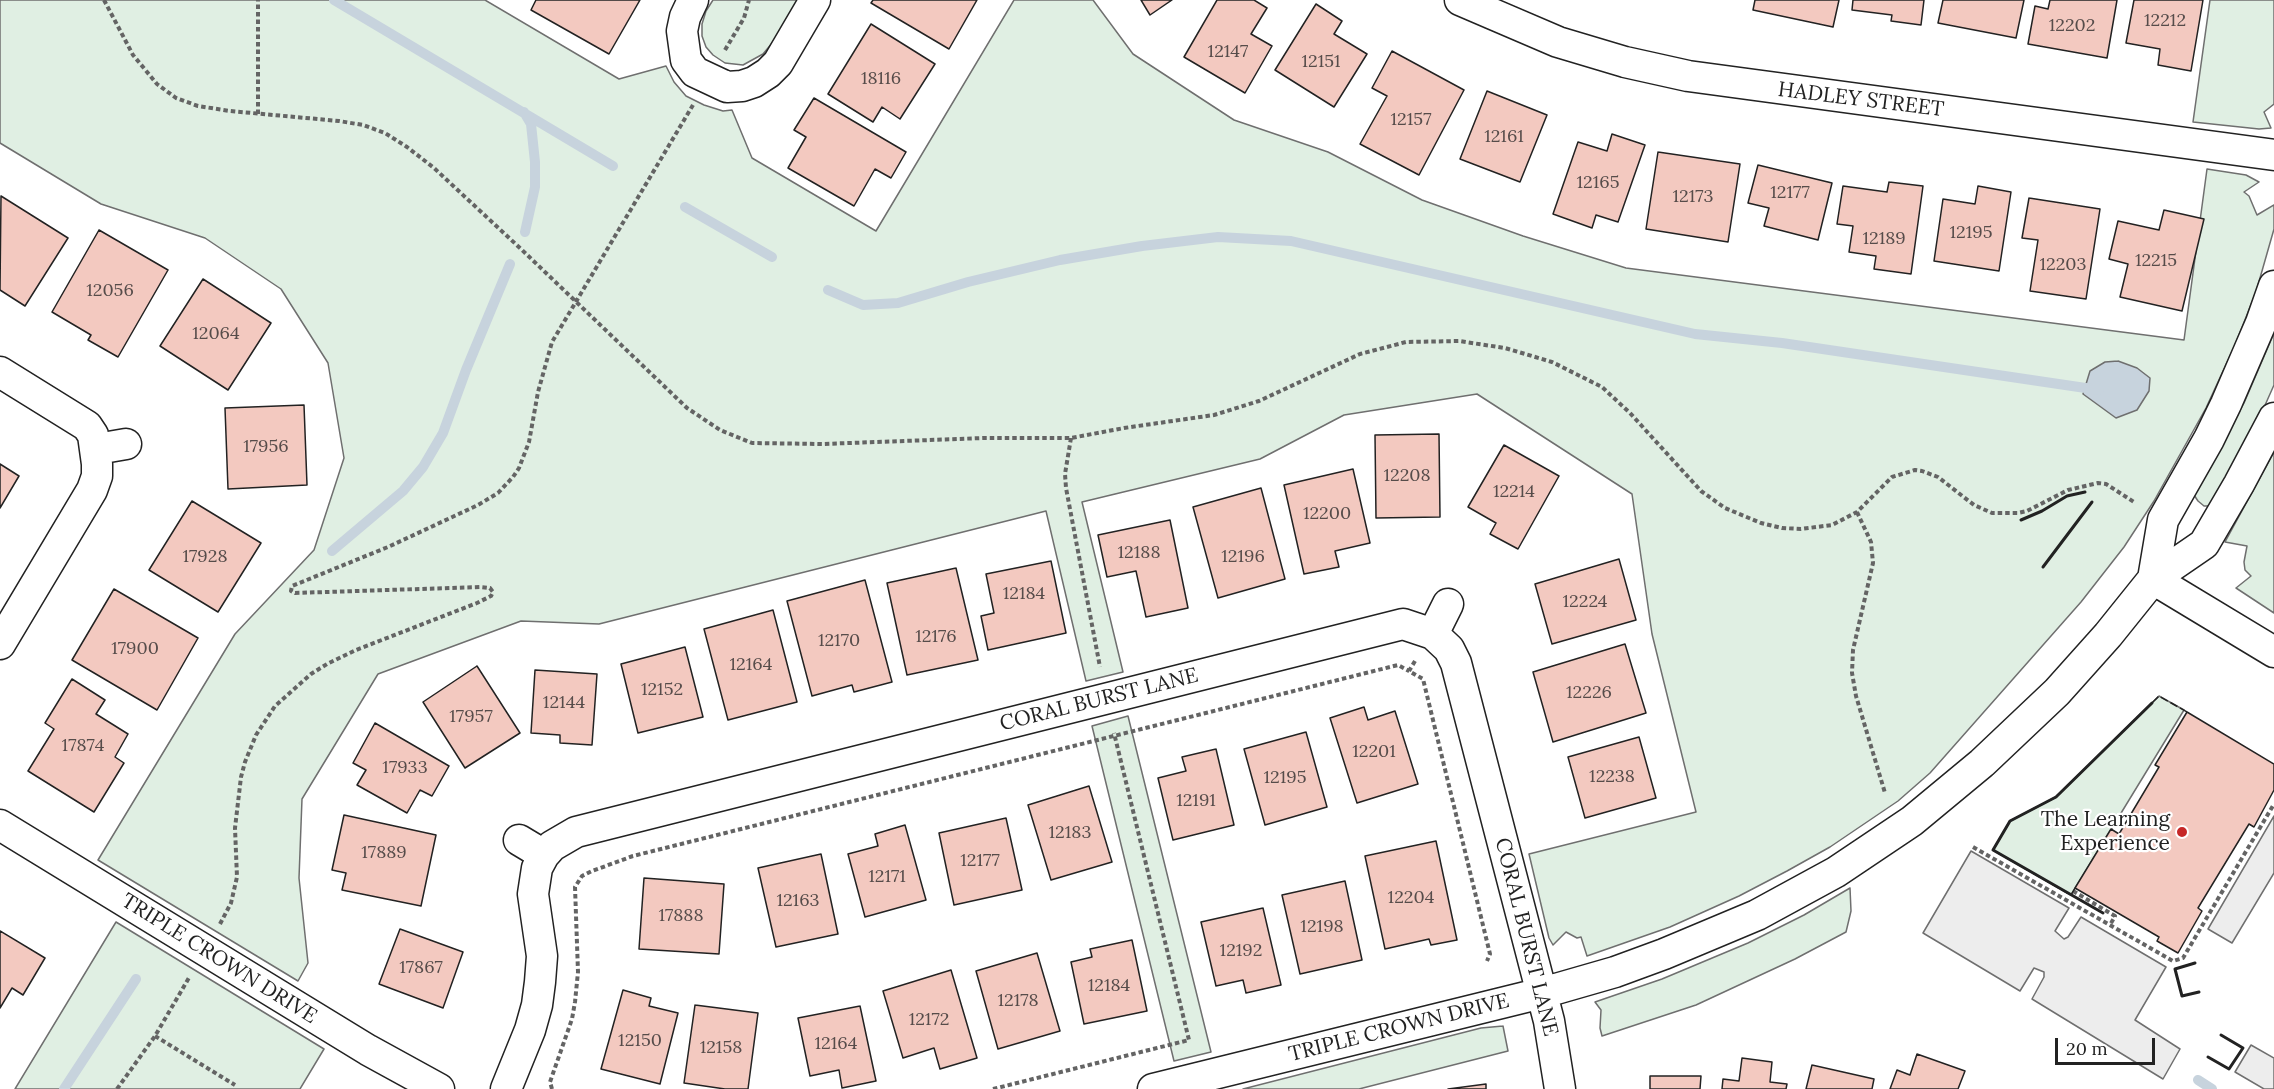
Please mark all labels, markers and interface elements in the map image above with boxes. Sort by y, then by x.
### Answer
house number: 12212 [2144,10,2186,32]
house number: 12202 [2049,15,2095,37]
house number: 12147 [1208,41,1248,63]
house number: 12151 [1301,51,1341,73]
house number: 18116 [861,68,901,90]
street label: HADLEY STREET [1777,77,1945,123]
house number: 12157 [1391,109,1431,131]
house number: 12161 [1484,126,1524,148]
house number: 12165 [1577,172,1619,194]
house number: 12177 [1770,182,1810,204]
house number: 12173 [1672,186,1714,208]
house number: 12195 [1950,222,1992,244]
house number: 12189 [1862,228,1906,250]
house number: 12215 [2135,250,2177,272]
house number: 12203 [2039,254,2087,276]
house number: 12056 [86,280,134,302]
house number: 12064 [192,323,240,345]
house number: 17956 [243,436,289,458]
house number: 12208 [1383,465,1431,487]
house number: 12214 [1493,481,1535,503]
house number: 12200 [1303,503,1351,525]
house number: 12188 [1117,542,1161,564]
house number: 17928 [182,546,228,568]
house number: 12196 [1221,546,1265,568]
house number: 12184 [1003,583,1045,605]
house number: 12224 [1563,591,1607,613]
house number: 12176 [915,626,957,648]
house number: 12170 [818,630,860,652]
house number: 17900 [111,638,159,660]
house number: 12164 [730,654,772,676]
street label: CORAL BURST LANE [997,663,1201,737]
house number: 12152 [641,679,683,701]
house number: 12226 [1566,682,1612,704]
house number: 12144 [543,692,585,714]
house number: 17957 [449,706,493,728]
house number: 17874 [62,735,104,757]
house number: 12201 [1352,741,1396,763]
house number: 17933 [382,757,428,779]
house number: 12238 [1589,766,1635,788]
house number: 12195 [1264,767,1306,789]
house number: 12191 [1176,790,1216,812]
place label: The Learning Experience [2041,807,2170,857]
house number: 12183 [1049,822,1091,844]
marker: The Learning Experience [2175,825,2189,839]
street label: CORAL BURST LANE [1489,835,1563,1039]
house number: 17889 [361,842,407,864]
house number: 12177 [960,850,1000,872]
house number: 12171 [868,866,906,888]
house number: 12204 [1388,887,1434,909]
street label: TRIPLE CROWN DRIVE [116,888,322,1030]
house number: 12163 [776,890,820,912]
house number: 17888 [658,905,704,927]
house number: 12198 [1300,916,1344,938]
house number: 12192 [1220,940,1262,962]
house number: 17867 [399,957,443,979]
house number: 12184 [1088,975,1130,997]
street label: TRIPLE CROWN DRIVE [1286,988,1512,1068]
house number: 12178 [997,990,1039,1012]
house number: 12172 [909,1009,949,1031]
scale bar [2058,1026,2158,1064]
house number: 12150 [618,1030,662,1052]
house number: 12164 [815,1033,857,1055]
house number: 12158 [700,1037,742,1059]
text: 20 m [2066,1037,2108,1060]

